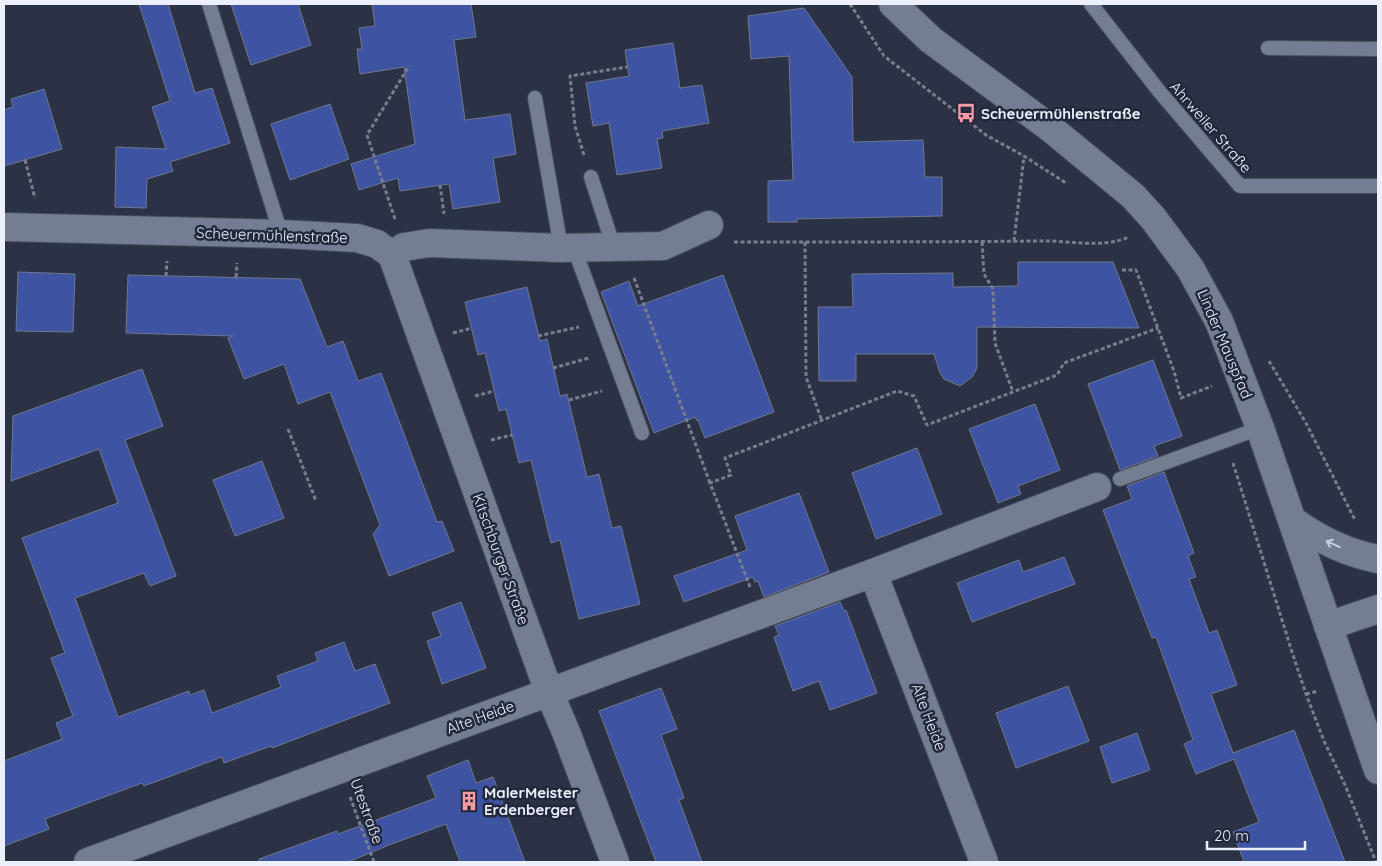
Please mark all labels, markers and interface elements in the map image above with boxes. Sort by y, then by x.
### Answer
street label: Ahrweiler Straße [1166,77,1256,177]
bus stop icon: Scheuermühlenstraße [955,102,977,124]
place label: Scheuermühlenstraße [981,104,1141,123]
street label: Scheuermühlenstraße [196,223,348,247]
street label: Linder Mauspfad [1193,286,1257,402]
street label: Kitschburger Straße [468,491,534,627]
one-way arrow [1326,539,1341,549]
street label: Alte Heide [907,681,951,753]
street label: Alte Heide [444,696,516,738]
street label: Utestraße [346,776,388,846]
place label: MalerMeister Erdenberger [484,783,579,819]
building icon: MalerMeister Erdenberger [458,790,480,812]
scale bar [1207,818,1304,850]
text: 20 m [1214,826,1249,845]

